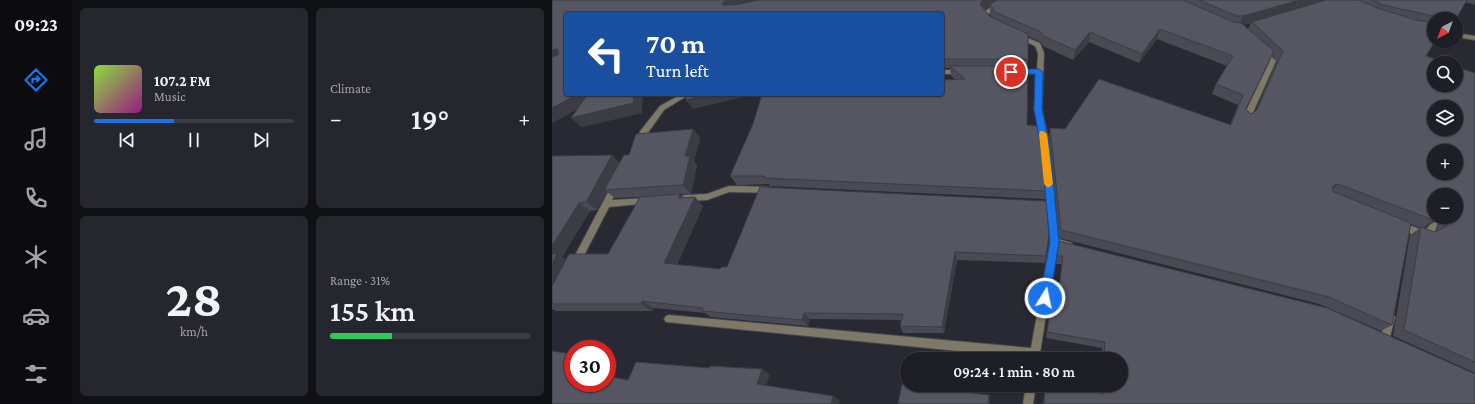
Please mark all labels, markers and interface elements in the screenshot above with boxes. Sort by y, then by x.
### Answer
north arrow [1427,12,1463,48]
map controls [1427,12,1463,224]
text: 09:23 [14,15,58,35]
icon: left [580,28,632,80]
text: 70 m [646,28,705,59]
pin [994,55,1028,89]
button: search [1427,56,1463,92]
text: Turn left [646,61,709,81]
icon: arrive [1000,61,1022,83]
icon: directions [22,66,50,94]
text: 107.2 FM [154,73,211,89]
text: Climate [330,81,371,96]
text: Music [154,89,186,104]
button: layers [1427,100,1463,136]
text: 19° [411,102,449,135]
text: − [330,106,342,131]
text: + [518,106,530,131]
icon: music [22,125,50,153]
icon: previous [116,129,138,151]
icon: pause [183,129,205,151]
icon: next [250,129,272,151]
button: + [1427,144,1463,180]
icon: phone [22,184,50,212]
button: − [1427,188,1463,224]
icon: climate [22,243,50,271]
text: 28 [166,269,222,327]
text: Range · 31% [330,273,390,288]
position arrow [1024,277,1066,319]
text: 155 km [330,294,416,327]
icon: car [22,302,50,330]
text: km/h [180,324,208,339]
speed limit sign: 30 [564,340,616,392]
icon: filters [22,360,50,388]
text: 09:24 · 1 min · 80 m [953,364,1075,380]

